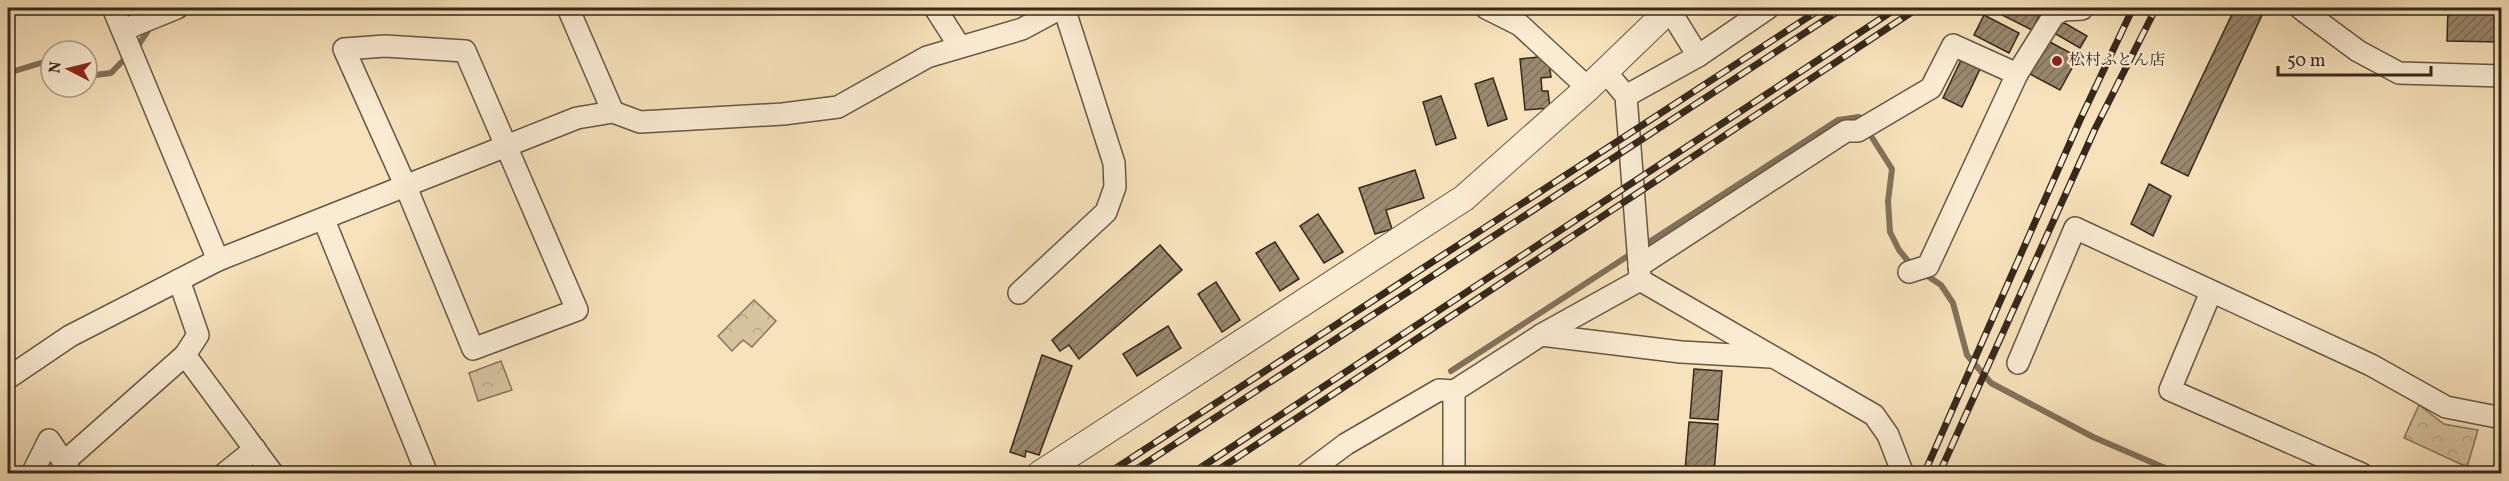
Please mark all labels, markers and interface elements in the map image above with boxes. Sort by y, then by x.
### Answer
north arrow [39,39,99,99]
scale bar [2278,39,2431,77]
text: 50 m [2287,49,2326,74]
place label: 松村ふとん店 [2069,50,2165,72]
marker: 松村ふとん店 [2050,54,2064,68]
text: N [44,60,68,75]

